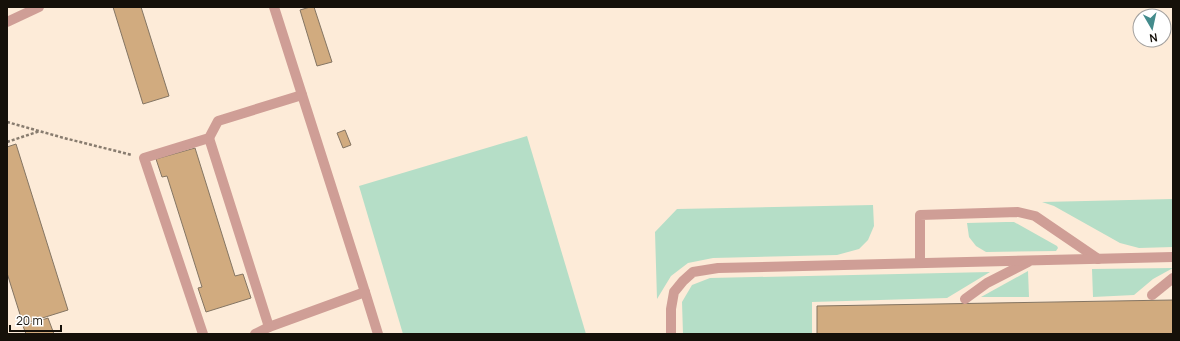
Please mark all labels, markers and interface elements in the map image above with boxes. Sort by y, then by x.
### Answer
north arrow [1132,8,1172,48]
text: N [1148,30,1159,46]
scale bar [10,307,61,333]
text: 20 m [16,312,43,329]

